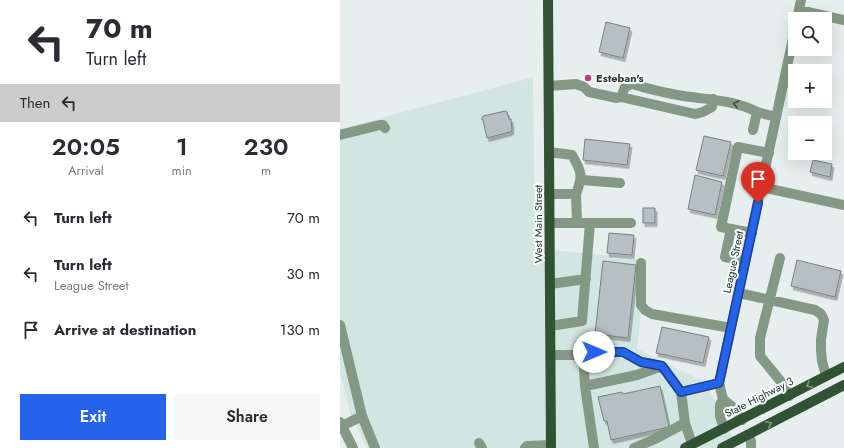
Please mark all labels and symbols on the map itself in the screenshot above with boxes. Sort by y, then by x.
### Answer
place label: Esteban's [596,70,643,86]
marker: Esteban's [583,73,593,83]
one-way arrow [733,101,739,109]
pin [741,162,775,203]
street label: West Main Street [530,184,546,263]
street label: League Street [719,229,747,295]
position arrow [573,331,615,373]
street label: State Highway 3 [722,373,796,421]
one-way arrow [806,380,814,388]
one-way arrow [765,421,773,429]

